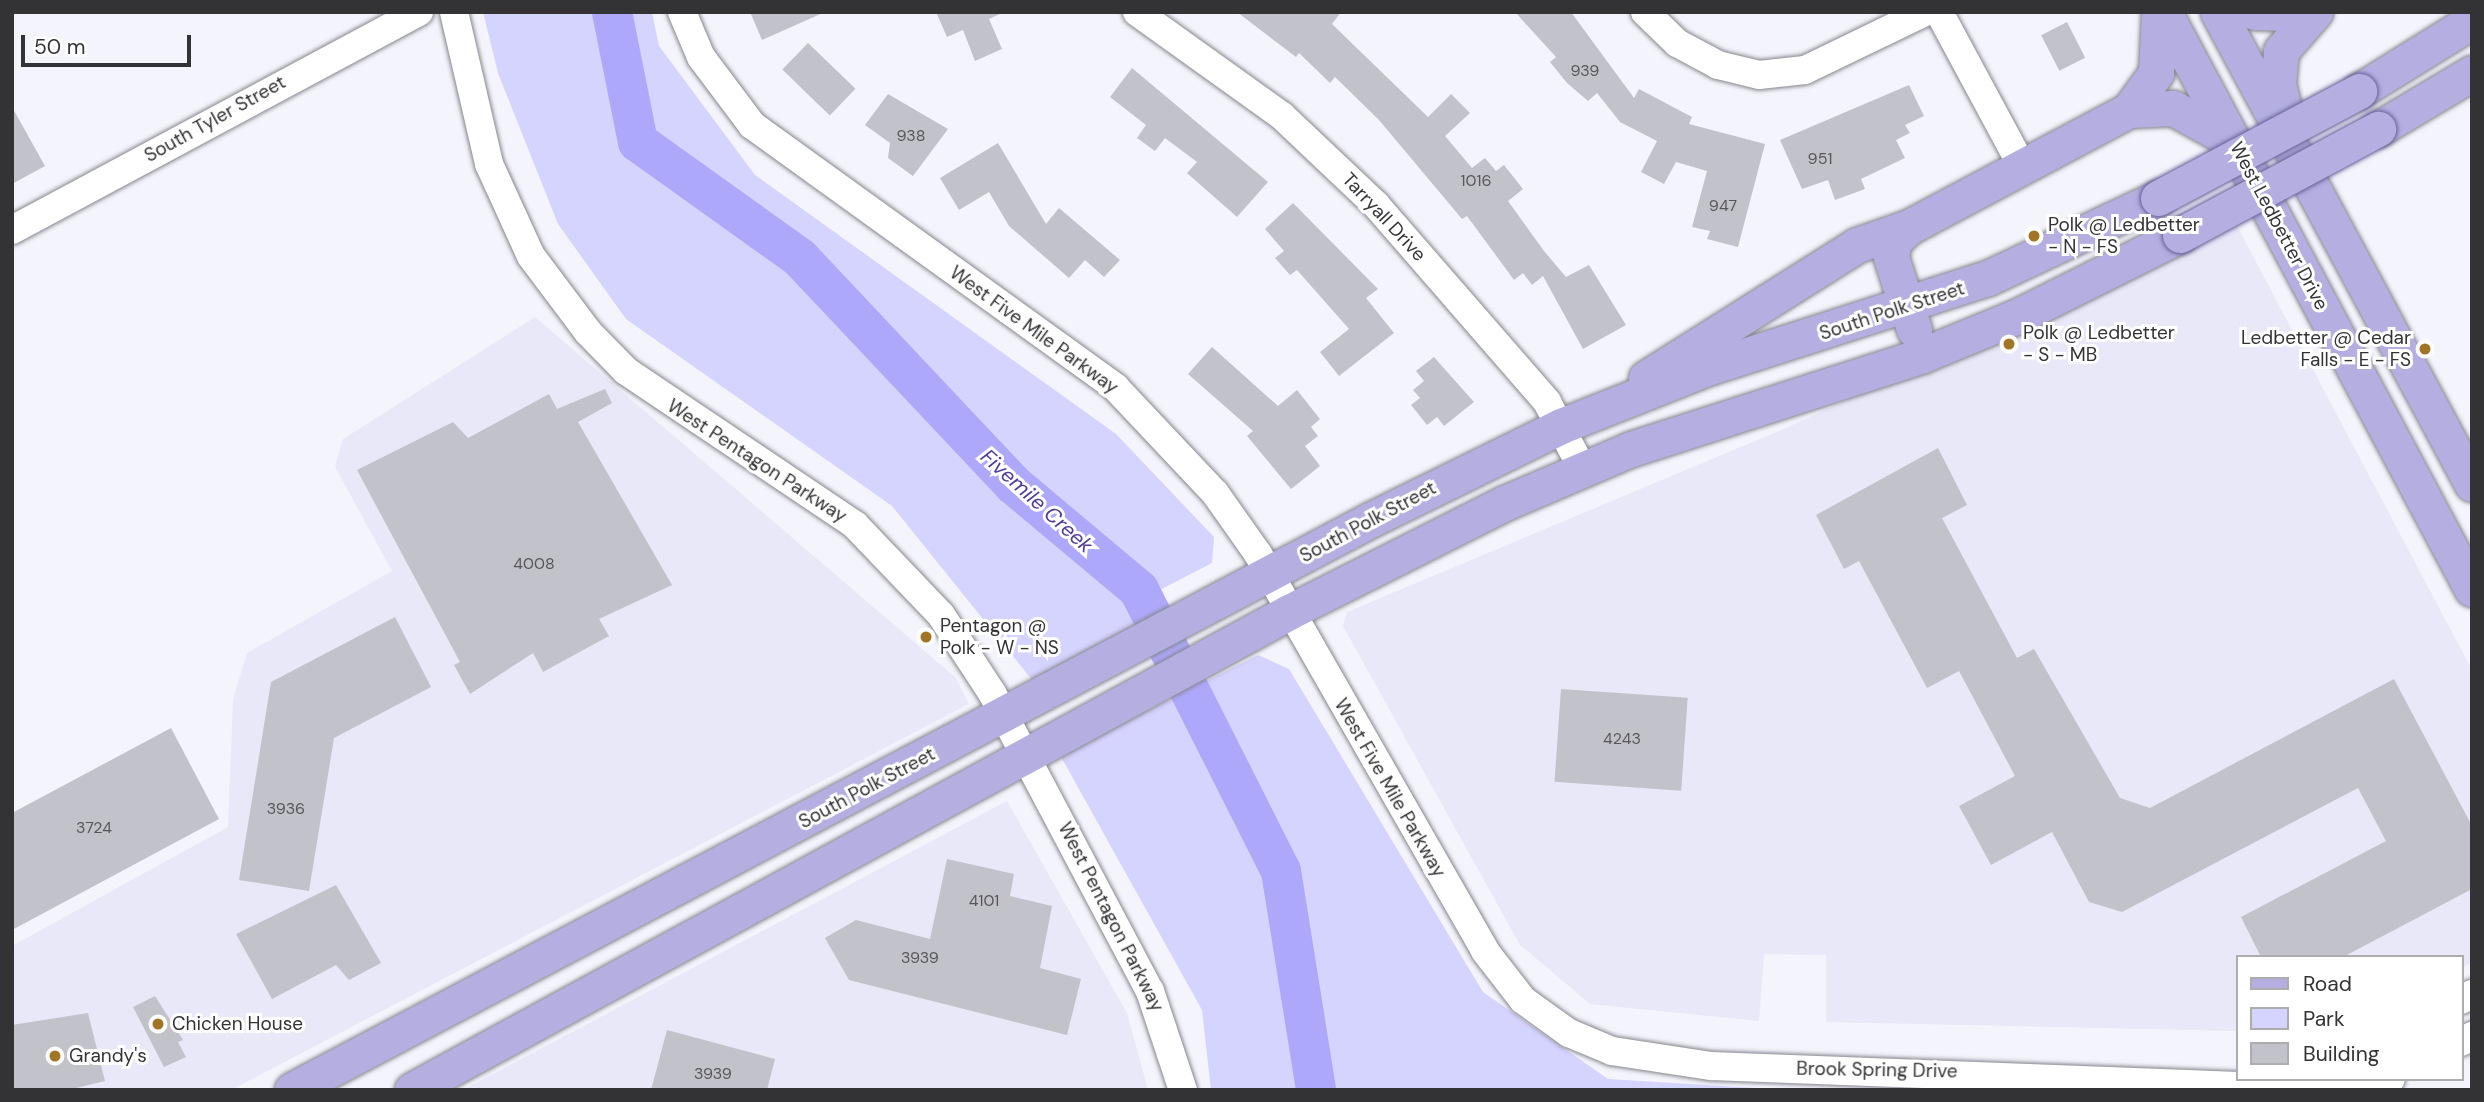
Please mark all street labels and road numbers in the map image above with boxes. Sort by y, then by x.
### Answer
street label: South Tyler Street [140,71,290,167]
street label: West Ledbetter Drive [2225,138,2333,314]
street label: Tarryall Drive [1337,168,1431,266]
street label: West Five Mile Parkway [945,261,1123,399]
street label: South Polk Street [1817,277,1967,345]
street label: West Pentagon Parkway [663,394,851,528]
street label: South Polk Street [1296,476,1440,568]
street label: West Five Mile Parkway [1329,694,1451,882]
street label: South Polk Street [795,742,939,834]
street label: West Pentagon Parkway [1053,818,1169,1016]
street label: Brook Spring Drive [1796,1057,1958,1083]

